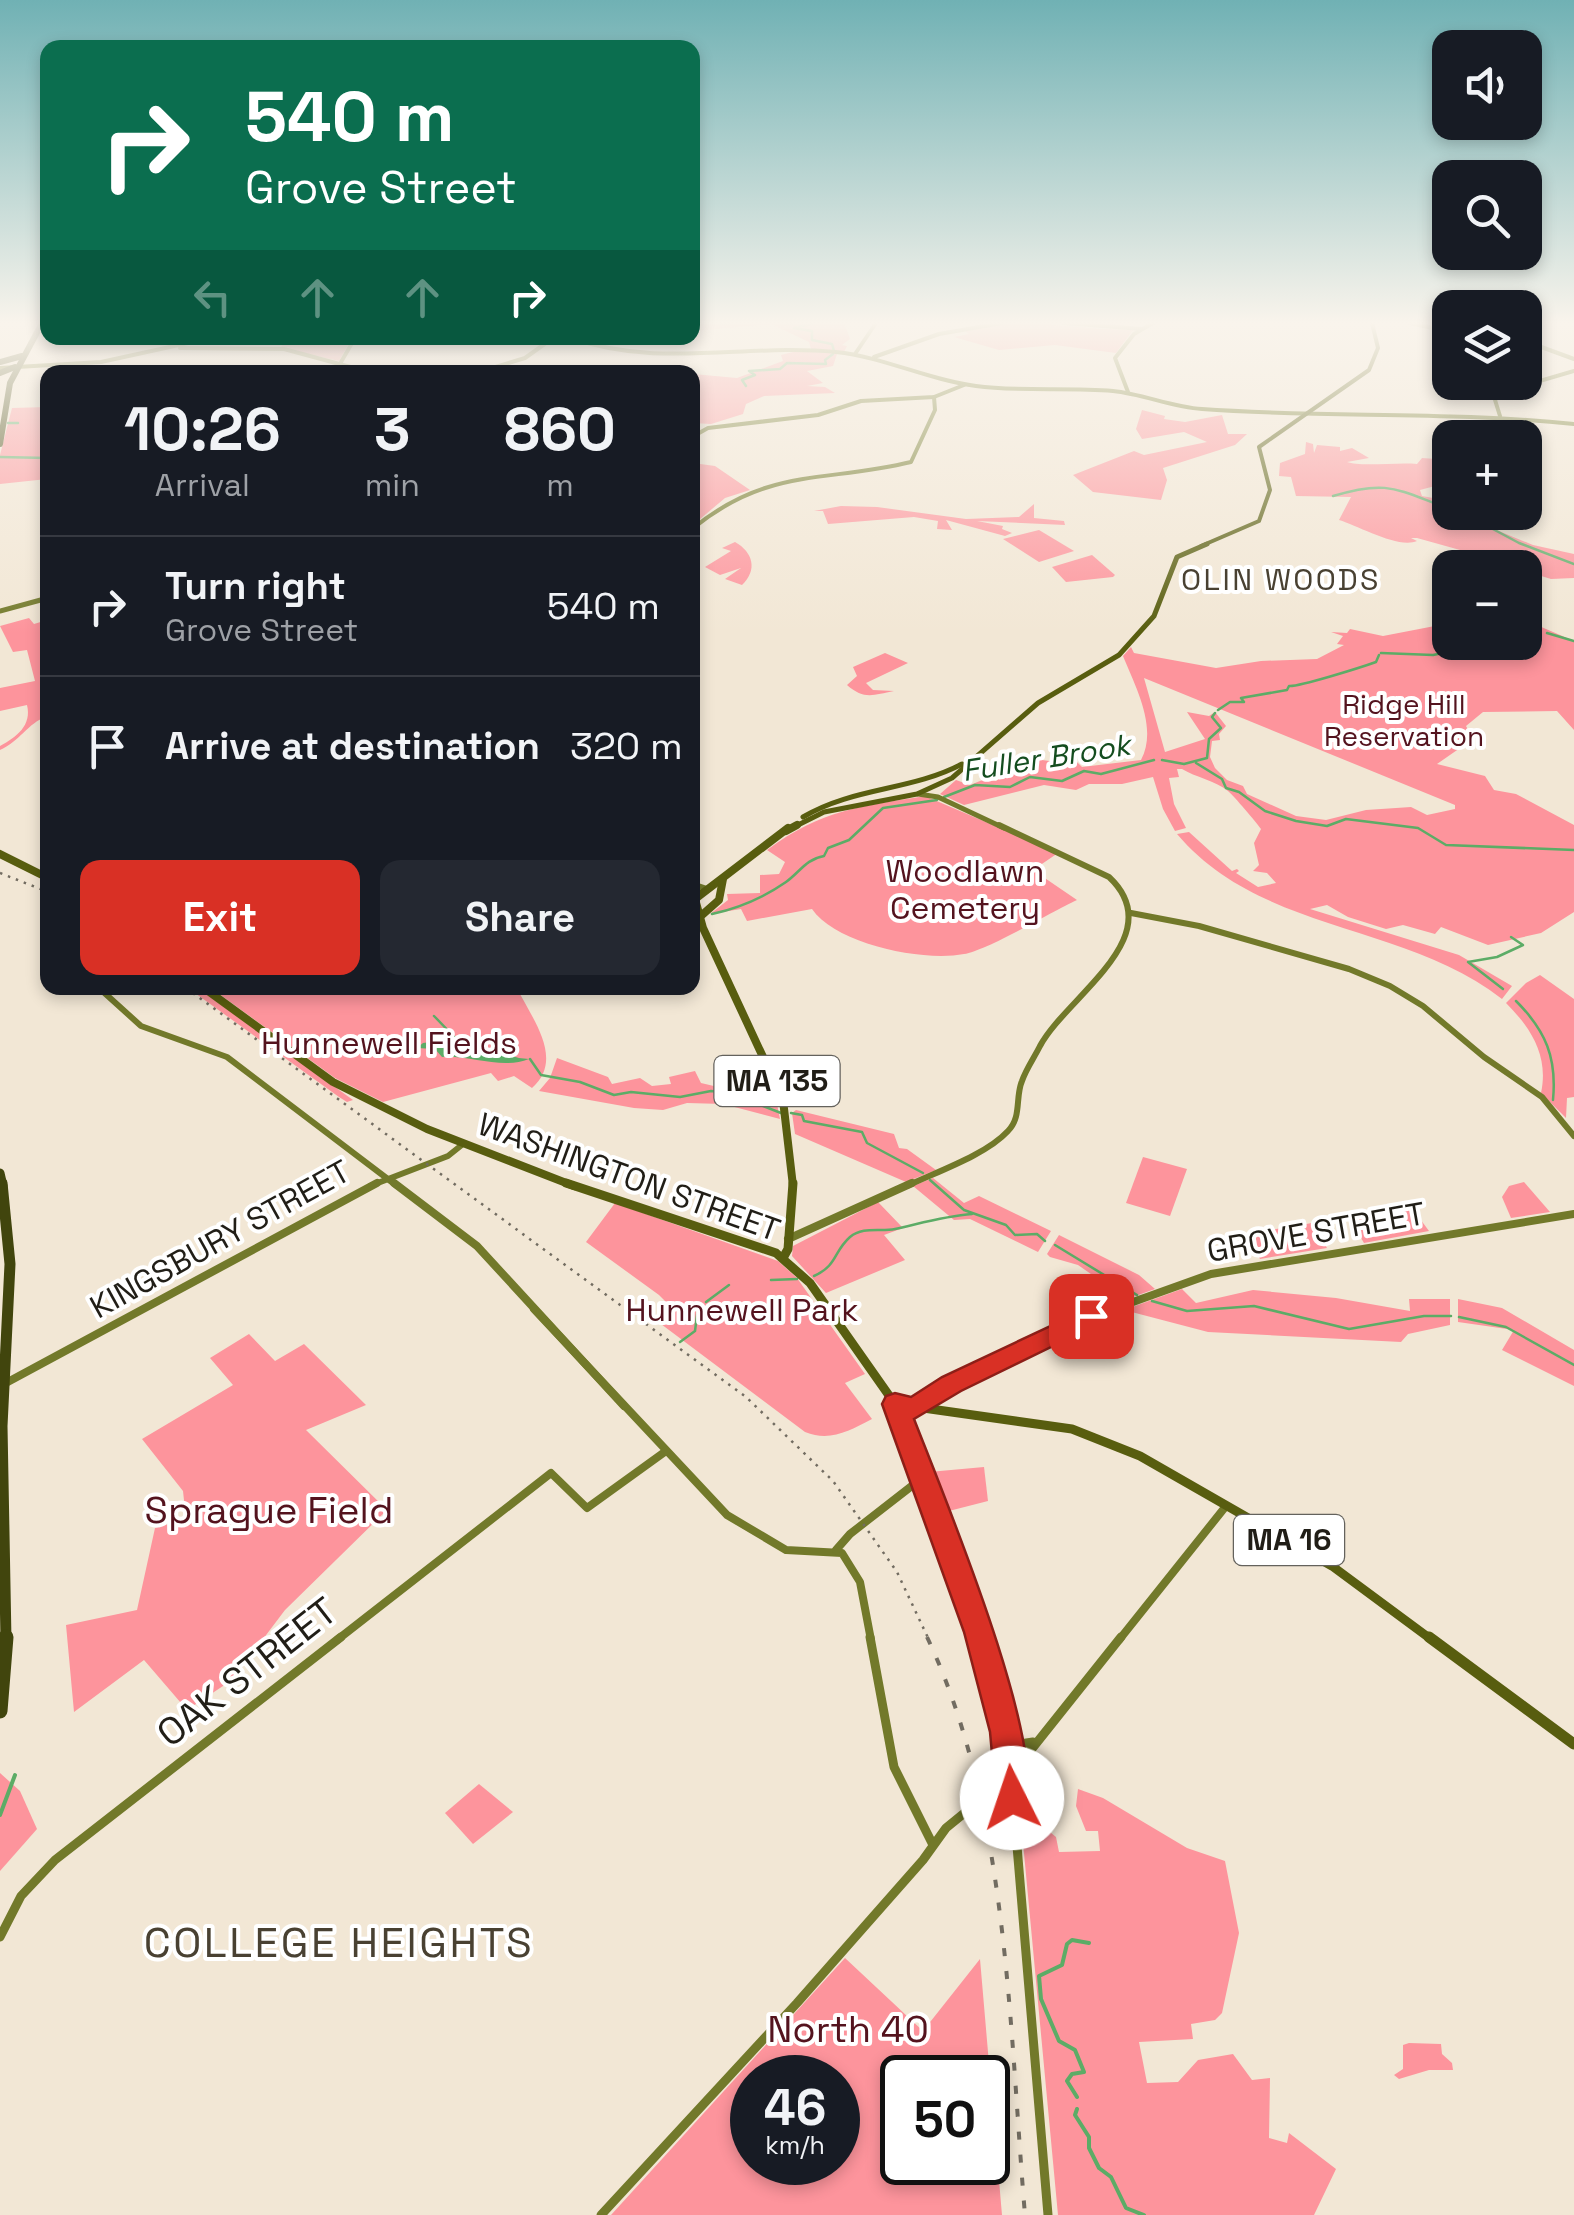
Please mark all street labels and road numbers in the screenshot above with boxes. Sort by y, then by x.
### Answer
road number: MA 135 [714,1056,840,1106]
street label: WASHINGTON STREET [473,1104,785,1250]
street label: KINGSBURY STREET [83,1151,357,1327]
street label: GROVE STREET [1204,1193,1428,1271]
road number: MA 16 [1234,1515,1344,1565]
street label: OAK STREET [147,1587,347,1757]

